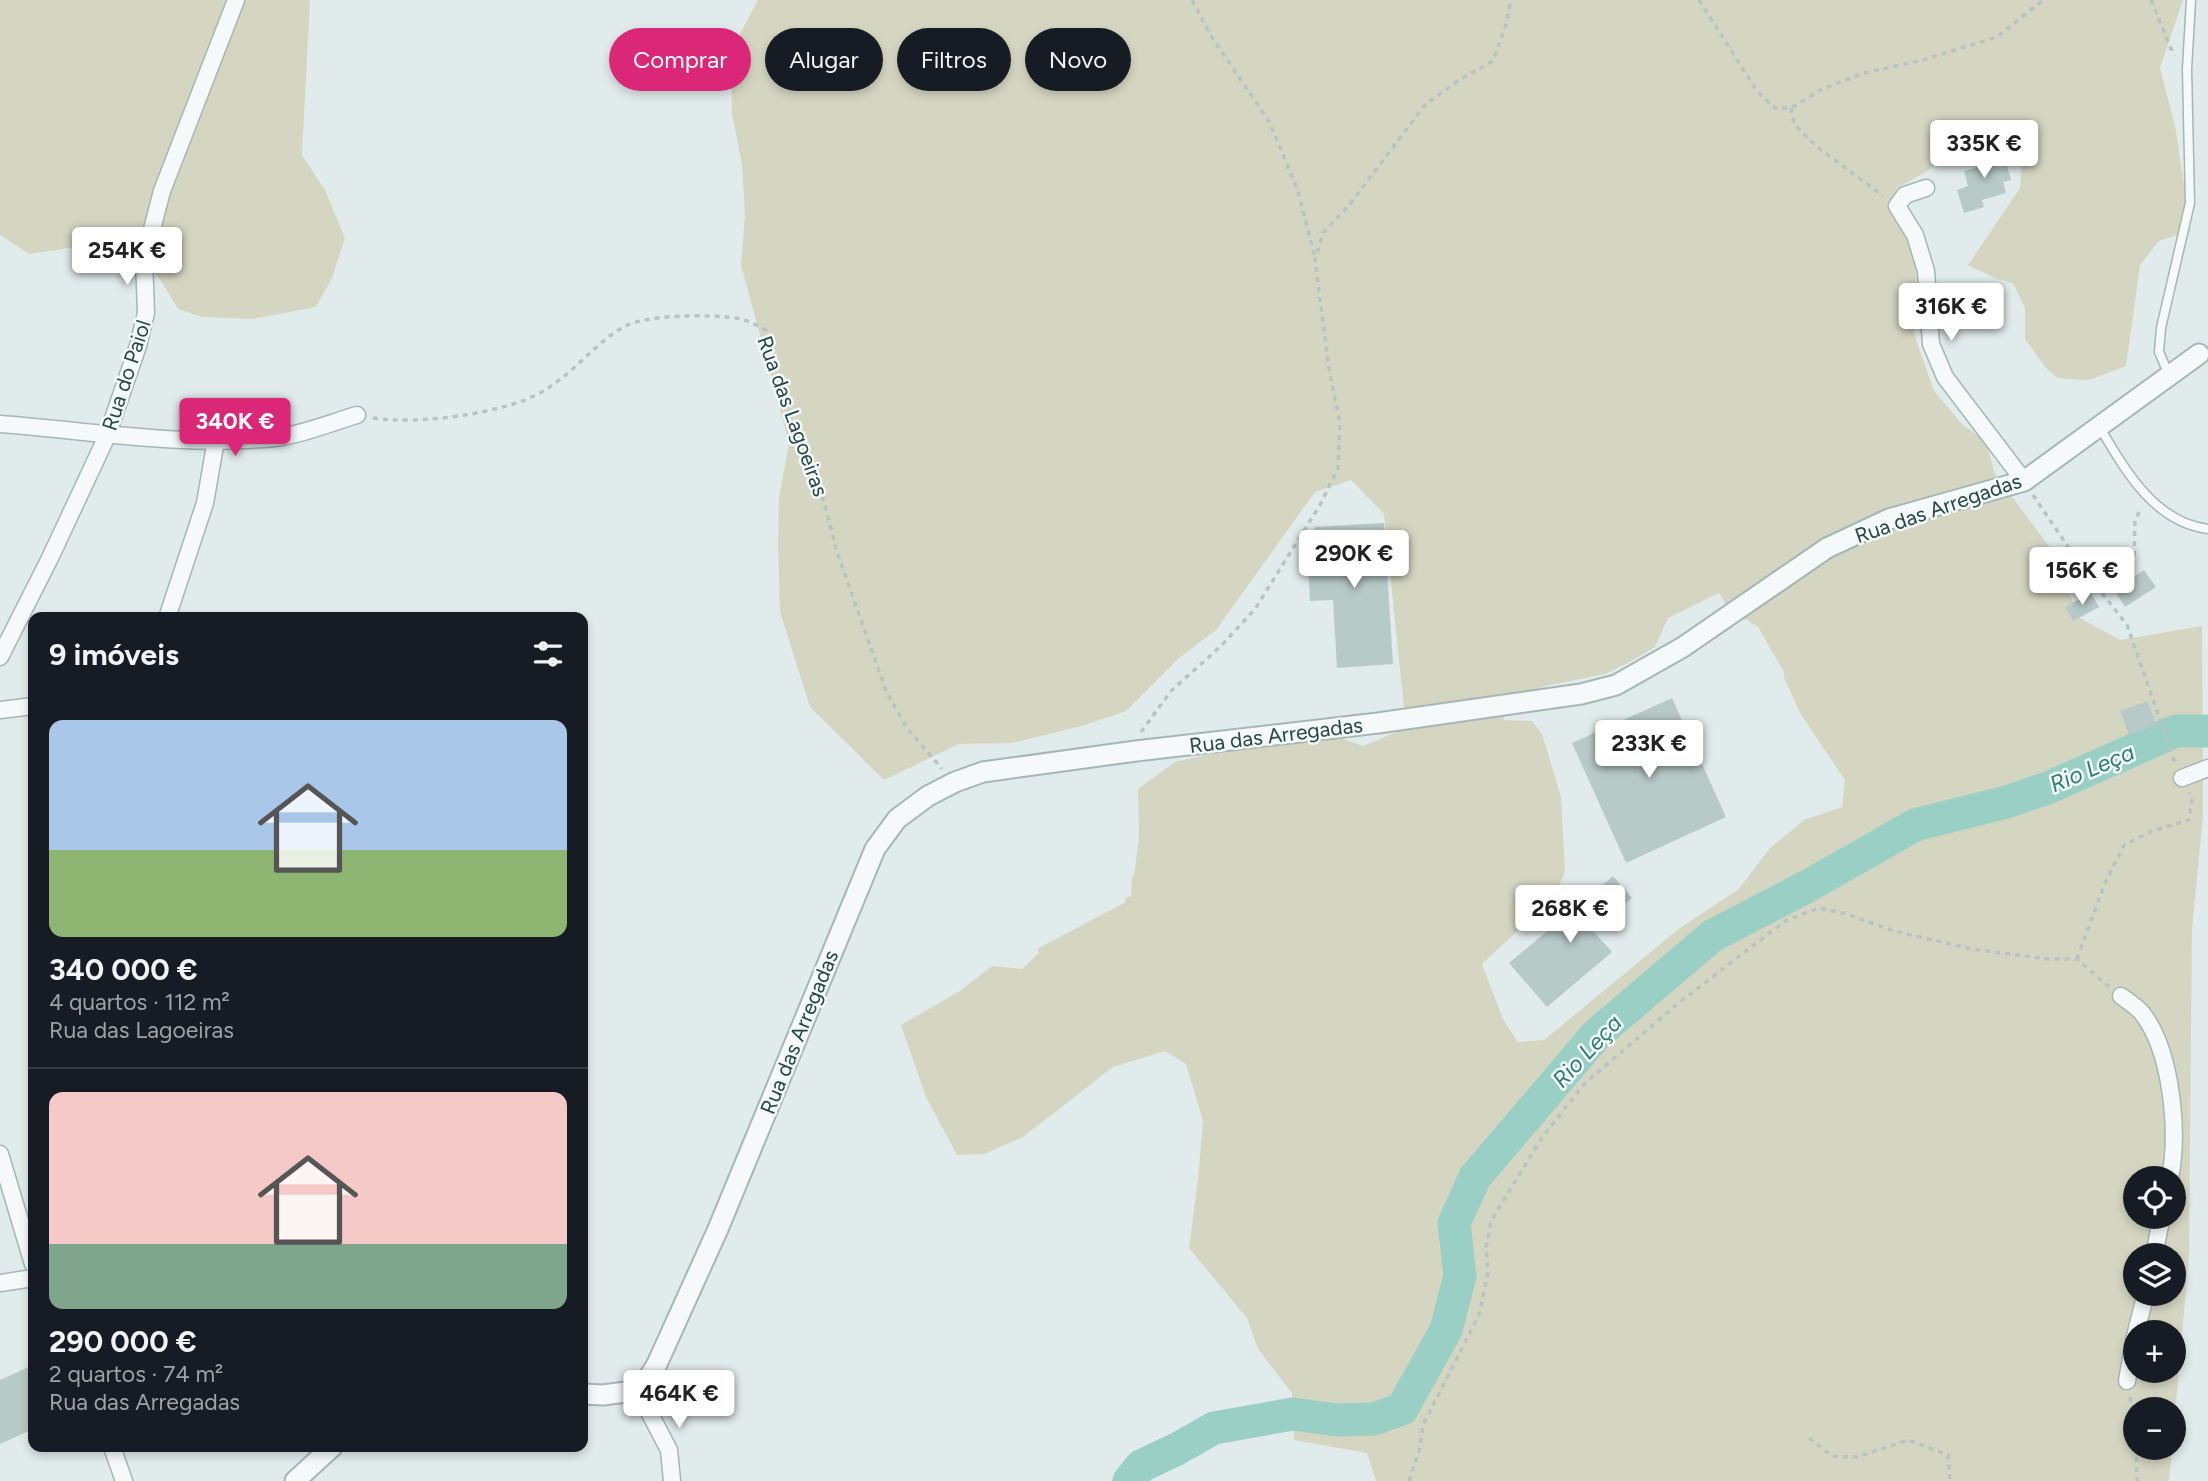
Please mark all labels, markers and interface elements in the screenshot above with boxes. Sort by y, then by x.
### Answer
chip: Comprar [609,28,751,91]
chip: Alugar [765,28,883,91]
chip: Filtros [897,28,1011,91]
chip: Novo [1025,28,1131,91]
pin: 335K € [1927,120,2041,180]
text: 335K € [1946,129,2022,157]
pin: 254K € [70,228,184,287]
text: 254K € [88,236,166,264]
pin: 316K € [1894,284,2008,343]
text: 316K € [1915,292,1987,320]
street label: Rua do Paiol [96,317,156,433]
street label: Rua das Lagoeiras [752,332,834,500]
pin: 340K € [178,398,292,458]
text: 340K € [195,407,275,435]
street label: Rua das Arregadas [1851,468,2025,548]
pin: 290K € [1297,530,1411,590]
text: 290K € [1315,539,1393,567]
pin: 156K € [2025,548,2139,607]
text: 156K € [2045,556,2119,584]
icon: filters [529,635,567,673]
text: 9 imóveis [49,636,179,673]
street label: Rua das Arregadas [1188,712,1364,758]
pin: 233K € [1592,720,1706,780]
text: 233K € [1611,729,1687,757]
water label: Rio Leça [2045,738,2139,798]
icon: home [245,765,371,891]
pin: 268K € [1513,886,1627,945]
text: 268K € [1531,894,1609,922]
street label: Rua das Arregadas [755,946,843,1118]
text: 340 000 € [49,951,198,988]
text: 4 quartos · 112 m² [49,988,230,1016]
water label: Rio Leça [1546,1009,1628,1093]
text: Rua das Lagoeiras [49,1016,234,1044]
icon: home [245,1137,371,1263]
map controls [2123,1166,2186,1460]
button: locate [2123,1166,2186,1229]
button: layers [2123,1243,2186,1306]
button: + [2123,1320,2186,1383]
text: 290 000 € [49,1323,197,1360]
text: 2 quartos · 74 m² [49,1360,223,1388]
pin: 464K € [622,1370,736,1430]
text: 464K € [639,1379,719,1407]
text: Rua das Arregadas [49,1388,240,1416]
button: − [2123,1397,2186,1460]

